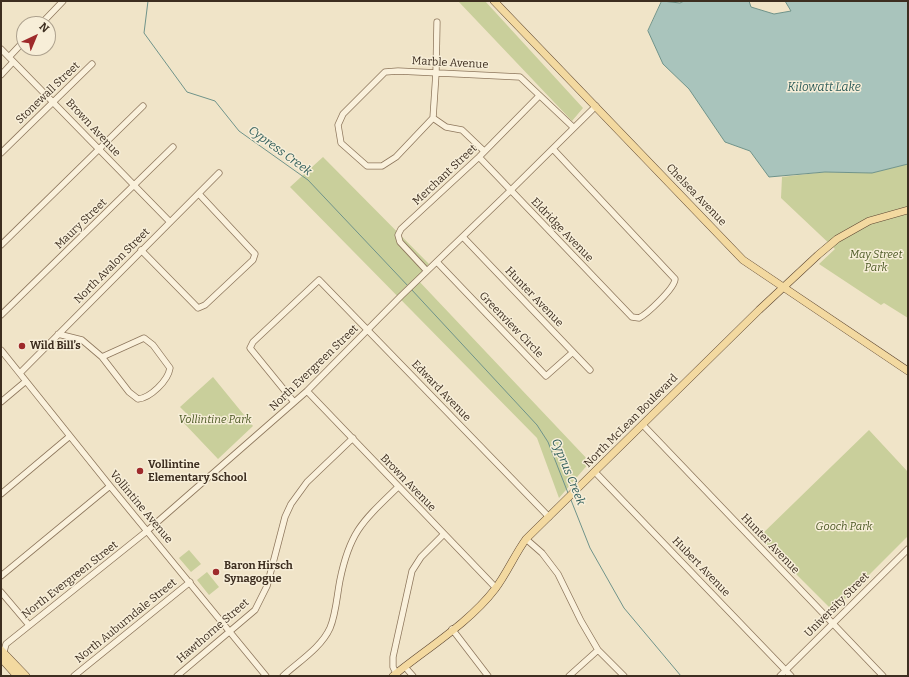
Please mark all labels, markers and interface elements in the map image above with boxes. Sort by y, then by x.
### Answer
north arrow [16,16,56,56]
text: N [36,20,52,35]
street label: Marble Avenue [411,54,489,72]
street label: Stonewall Street [13,59,83,127]
water label: Kilowatt Lake [787,81,861,95]
street label: Brown Avenue [63,96,123,160]
water label: Cypress Creek [245,123,315,179]
street label: Merchant Street [410,142,480,208]
street label: Chelsea Avenue [663,161,729,229]
street label: Eldridge Avenue [528,195,596,265]
street label: Maury Street [52,196,110,252]
street label: North Avalon Street [72,226,152,306]
park label: May Street Park [850,248,902,274]
street label: Hunter Avenue [502,264,566,330]
street label: Greenview Circle [476,289,546,361]
street label: North Evergreen Street [267,322,361,414]
place label: Wild Bill’s [30,339,81,353]
marker: Wild Bill’s [17,341,27,351]
street label: Edward Avenue [409,358,473,424]
street label: North McLean Boulevard [581,371,681,471]
park label: Vollintine Park [178,413,252,427]
water label: Cyprus Creek [548,437,588,507]
street label: Brown Avenue [377,452,439,514]
place label: Vollintine Elementary School [148,458,247,484]
marker: Vollintine Elementary School [135,466,145,476]
street label: Vollintine Avenue [107,468,175,546]
street label: Hunter Avenue [738,511,802,577]
park label: Gooch Park [816,520,872,534]
street label: Hubert Avenue [669,534,733,600]
street label: North Evergreen Street [19,538,121,622]
place label: Baron Hirsch Synagogue [224,559,293,585]
marker: Baron Hirsch Synagogue [211,567,221,577]
street label: University Street [802,570,872,640]
street label: North Auburndale Street [73,576,179,666]
street label: Hawthorne Street [174,596,252,666]

